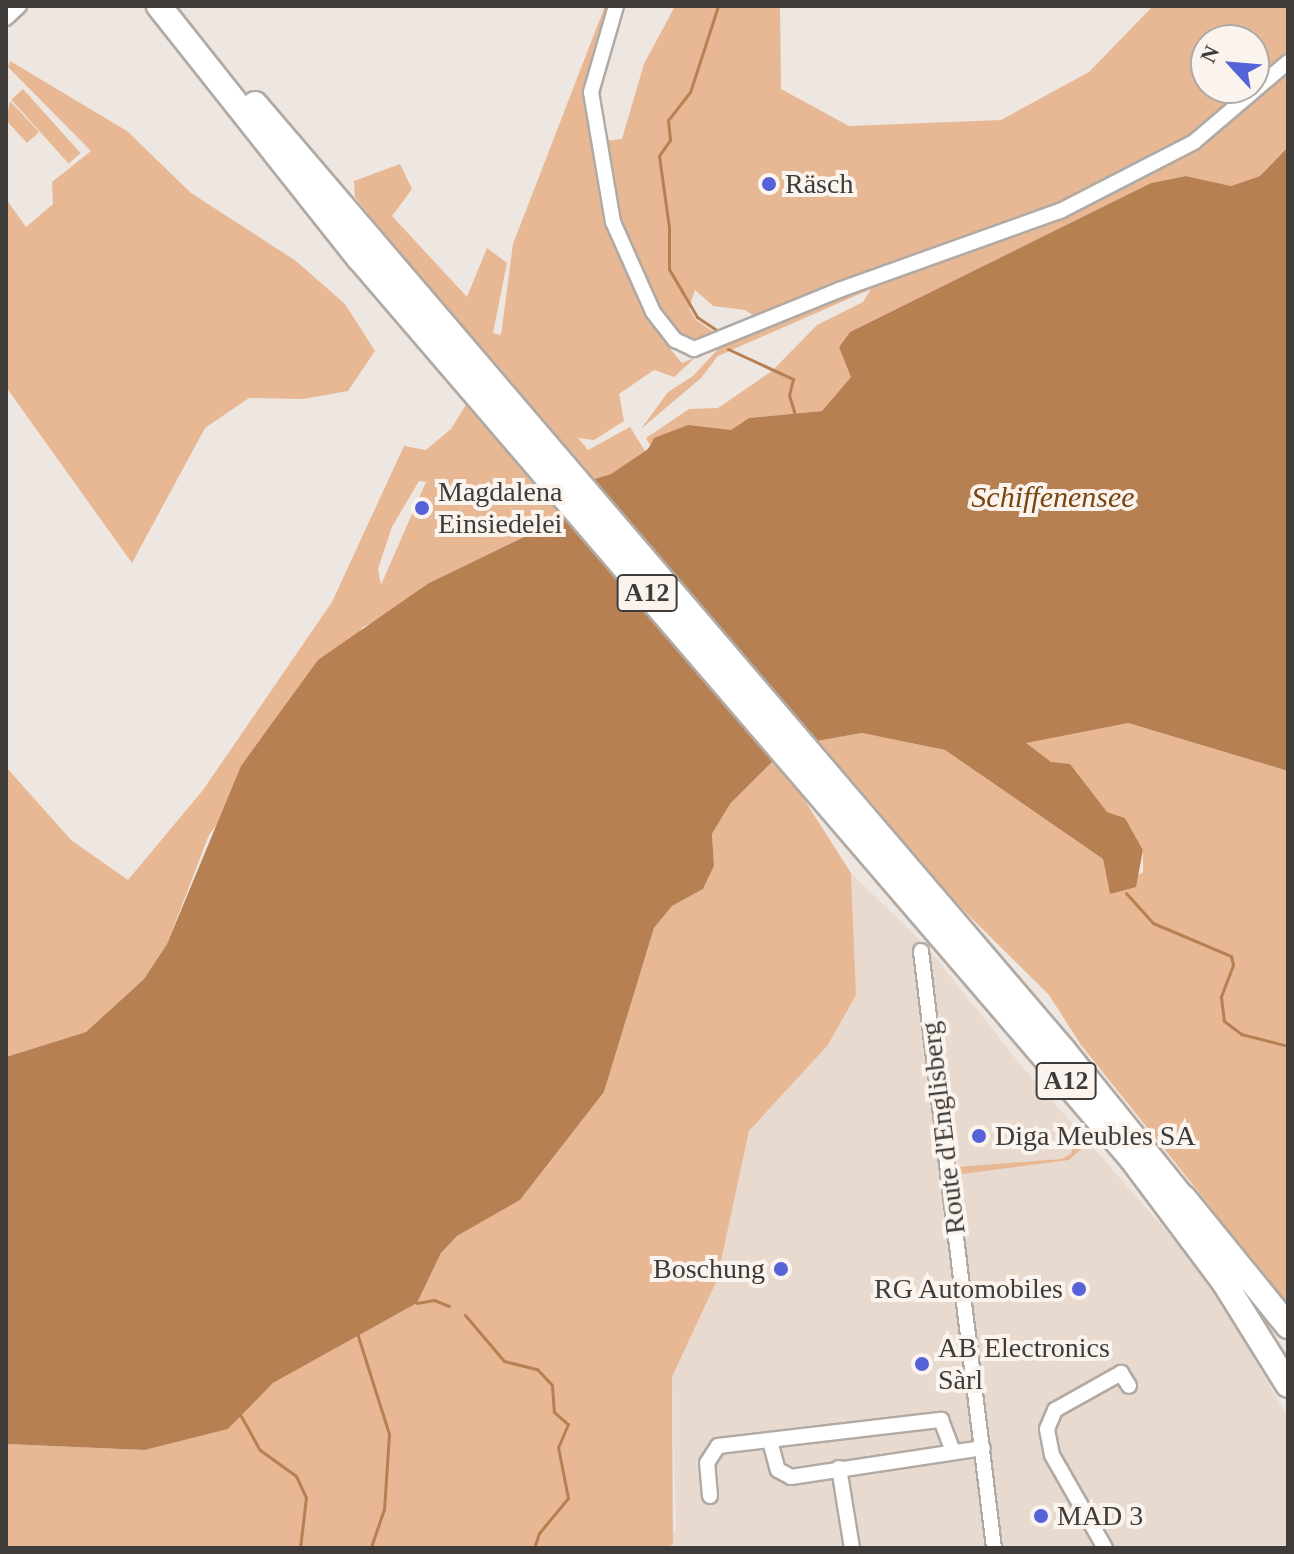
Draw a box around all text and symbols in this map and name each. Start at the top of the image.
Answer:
north arrow [1190,24,1270,104]
text: N [1195,42,1224,67]
place label: Räsch [785,167,853,201]
marker: Räsch [760,175,778,193]
place label: Magdalena Einsiedelei [438,475,562,541]
water label: Schiffenensee [971,479,1135,515]
marker: Magdalena Einsiedelei [413,499,431,517]
road number: A12 [615,571,679,615]
street label: Route d'Englisberg [913,1020,973,1236]
road number: A12 [1034,1059,1098,1103]
place label: Diga Meubles SA [995,1119,1196,1153]
marker: Diga Meubles SA [970,1127,988,1145]
place label: Boschung [653,1252,765,1286]
marker: Boschung [772,1260,790,1278]
place label: RG Automobiles [872,1272,1063,1306]
marker: RG Automobiles [1070,1280,1088,1298]
place label: AB Electronics Sàrl [938,1331,1110,1397]
marker: AB Electronics Sàrl [913,1355,931,1373]
place label: MAD 3 [1057,1499,1143,1533]
marker: MAD 3 [1032,1507,1050,1525]

